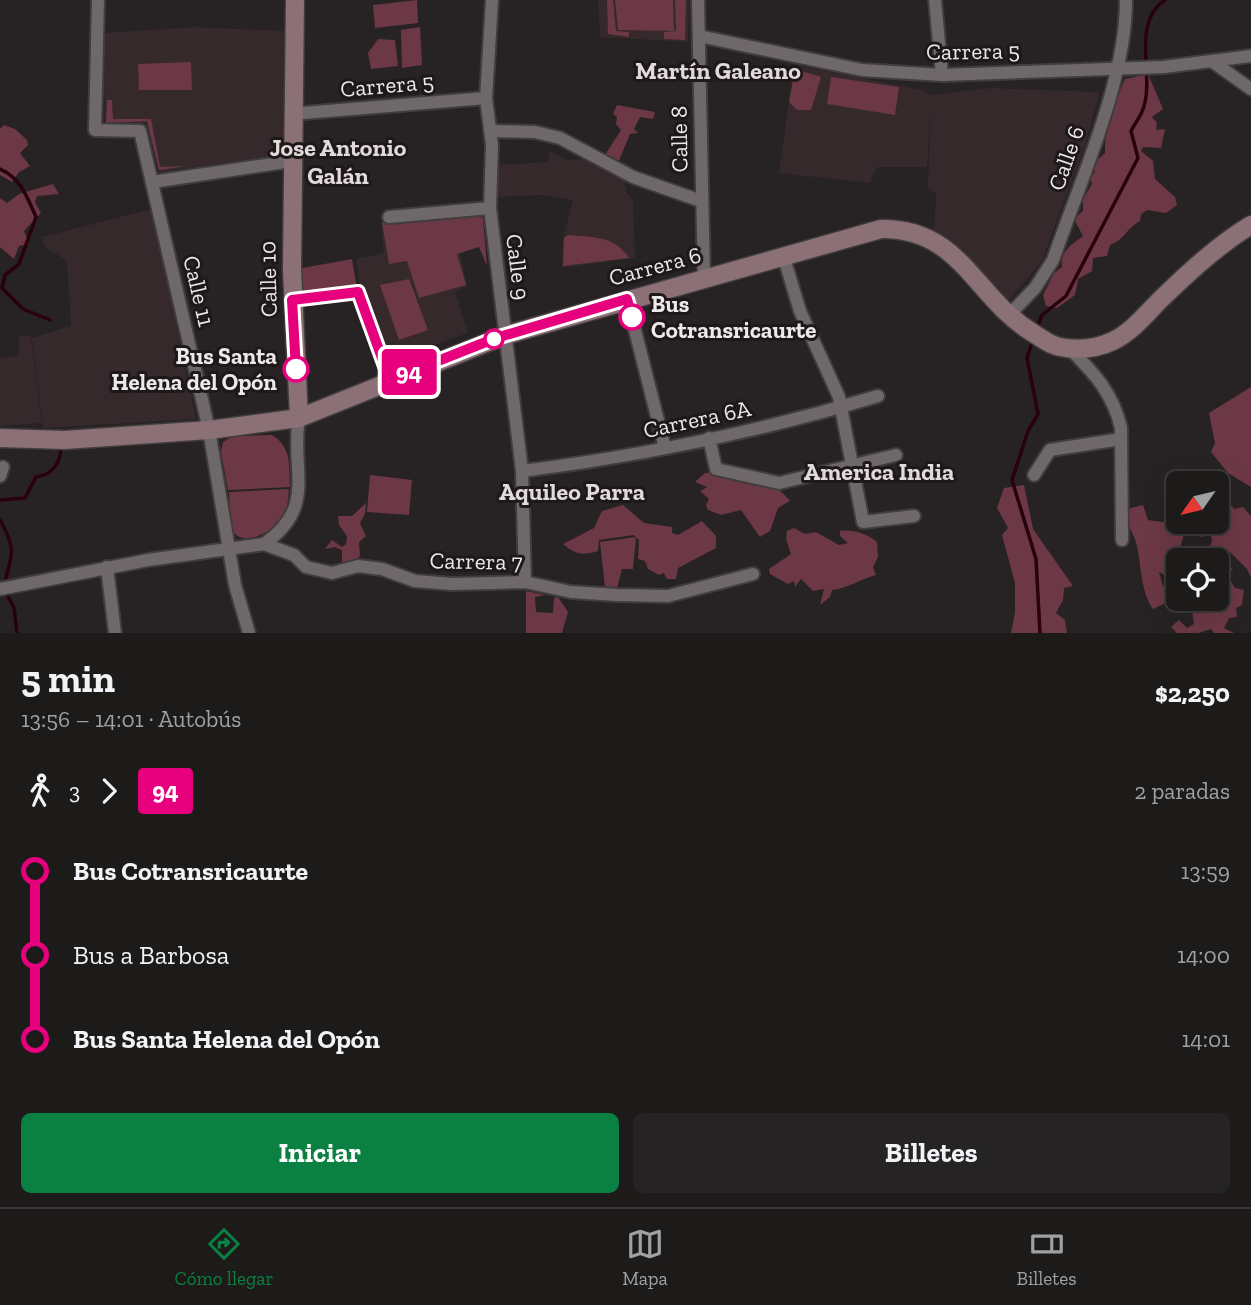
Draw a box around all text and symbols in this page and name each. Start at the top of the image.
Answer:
street label: Carrera 5 [926,36,1020,66]
district label: Martín Galeano [635,56,801,85]
street label: Carrera 5 [339,67,435,103]
street label: Calle 8 [664,105,694,173]
street label: Calle 6 [1042,122,1090,194]
district label: Jose Antonio Galán [270,133,407,190]
street label: Calle 9 [500,232,536,302]
street label: Carrera 6 [606,240,704,292]
street label: Calle 10 [253,241,283,317]
street label: Calle 11 [177,253,221,329]
place label: Bus Cotransricaurte [651,290,816,344]
marker: Bus Cotransricaurte [619,304,645,330]
unlabelled marker [484,329,504,349]
place label: Bus Santa Helena del Opón [111,342,277,396]
line badge: 94 [378,349,440,395]
marker: Bus Santa Helena del Opón [283,356,309,382]
text: 94 [396,357,422,386]
street label: Carrera 6A [641,394,754,444]
district label: America India [804,457,954,486]
north arrow [1166,471,1228,534]
map controls [1166,471,1229,611]
district label: Aquileo Parra [499,477,645,506]
street label: Carrera 7 [429,546,523,576]
button: locate [1166,548,1229,611]
text: 5 min [21,656,115,702]
text: $2,250 [1155,677,1230,709]
text: 13:56 – 14:01 · Autobús [21,705,241,733]
icon: walk [21,772,59,810]
icon: forward [90,772,128,810]
text: 94 [152,776,179,805]
text: 3 [69,777,80,805]
text: 2 paradas [1135,777,1230,805]
text: Bus Cotransricaurte [73,855,308,887]
text: 13:59 [1181,857,1230,885]
text: Bus a Barbosa [73,939,229,971]
text: 14:00 [1177,941,1230,969]
text: Bus Santa Helena del Opón [73,1023,380,1055]
text: 14:01 [1181,1025,1230,1053]
button: Iniciar [21,1113,619,1193]
button: Billetes [633,1113,1230,1193]
tab: Cómo llegar [174,1225,273,1290]
tab: Mapa [622,1225,668,1290]
tab: Billetes [1016,1225,1077,1290]

